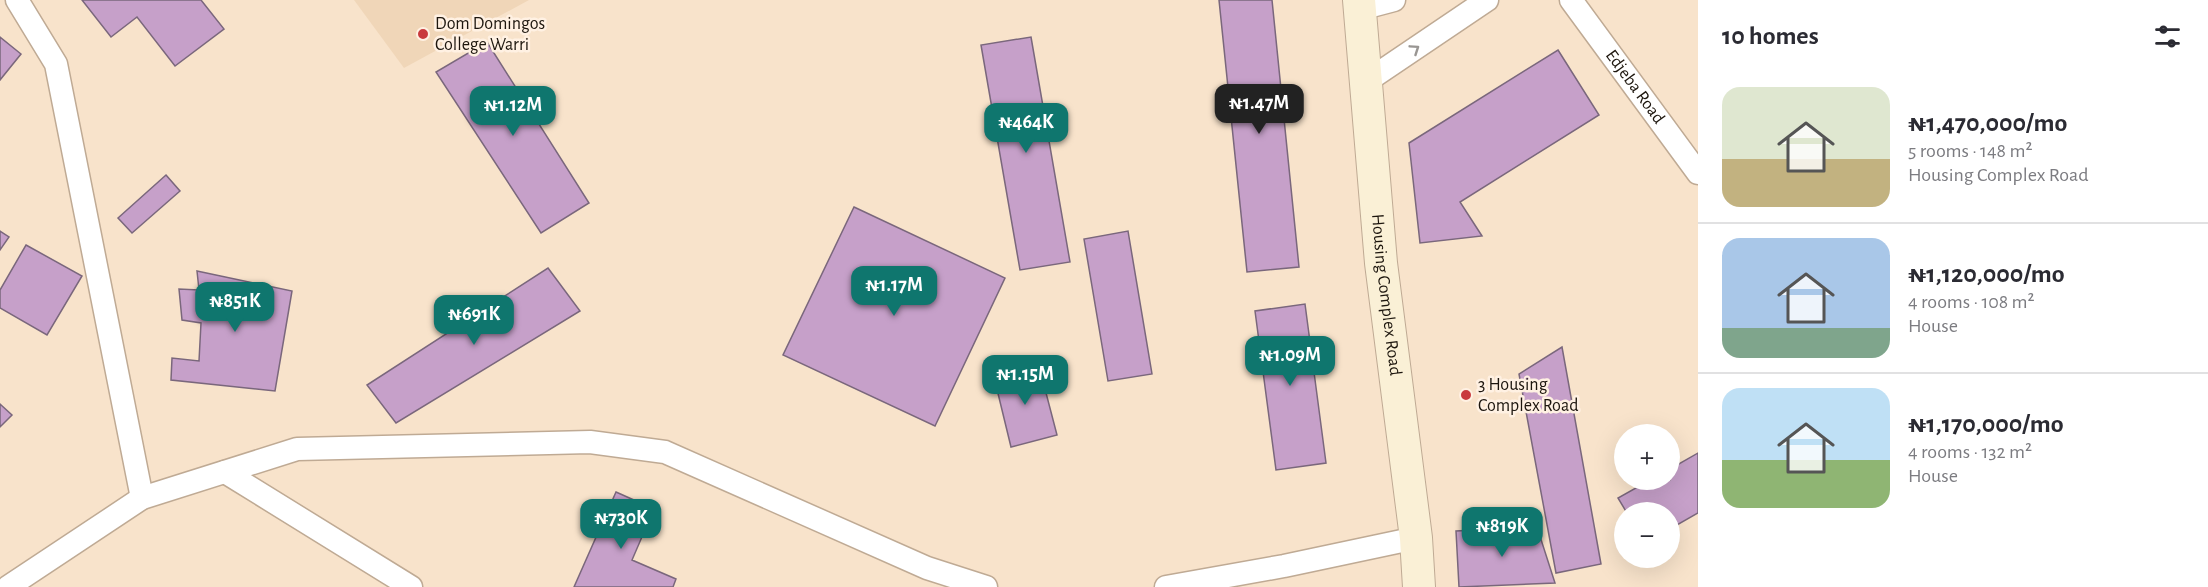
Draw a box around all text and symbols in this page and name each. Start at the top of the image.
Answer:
place label: Dom Domingos College Warri [435,15,545,54]
icon: filters [2151,20,2184,53]
text: 10 homes [1722,23,1819,49]
marker: Dom Domingos College Warri [416,27,430,41]
one-way arrow [1409,45,1420,56]
street label: Edjeba Road [1602,47,1668,127]
pin: ₦1.47M [1210,84,1308,135]
pin: ₦1.12M [464,86,562,137]
text: ₦1.47M [1229,93,1289,113]
text: ₦1.12M [484,95,542,115]
pin: ₦464K [984,103,1068,154]
text: ₦1,470,000/mo [1908,110,2067,136]
icon: home [1770,111,1842,183]
text: ₦464K [998,112,1054,132]
text: 5 rooms · 148 m² [1908,141,2032,161]
text: Housing Complex Road [1908,165,2089,185]
street label: Housing Complex Road [1368,213,1404,377]
text: ₦1,120,000/mo [1908,261,2065,287]
icon: home [1770,262,1842,334]
pin: ₦1.17M [845,266,943,317]
text: ₦1.17M [865,275,923,295]
pin: ₦851K [193,282,277,333]
text: ₦851K [209,291,261,311]
text: 4 rooms · 108 m² [1908,292,2035,312]
pin: ₦691K [432,295,516,346]
text: ₦691K [448,304,500,324]
text: House [1908,316,1958,336]
pin: ₦1.09M [1241,336,1339,387]
text: ₦1.09M [1259,345,1321,365]
pin: ₦1.15M [976,355,1074,406]
text: ₦1.15M [996,364,1054,384]
place label: 3 Housing Complex Road [1478,376,1579,415]
marker: 3 Housing Complex Road [1459,388,1473,402]
text: ₦1,170,000/mo [1908,411,2064,437]
icon: home [1770,412,1842,484]
map controls [1614,424,1680,568]
button: + [1614,424,1680,490]
text: 4 rooms · 132 m² [1908,442,2032,462]
text: House [1908,466,1958,486]
pin: ₦730K [579,499,663,550]
button: − [1614,502,1680,568]
pin: ₦819K [1460,507,1544,558]
text: ₦730K [594,508,648,528]
text: ₦819K [1476,516,1528,536]

